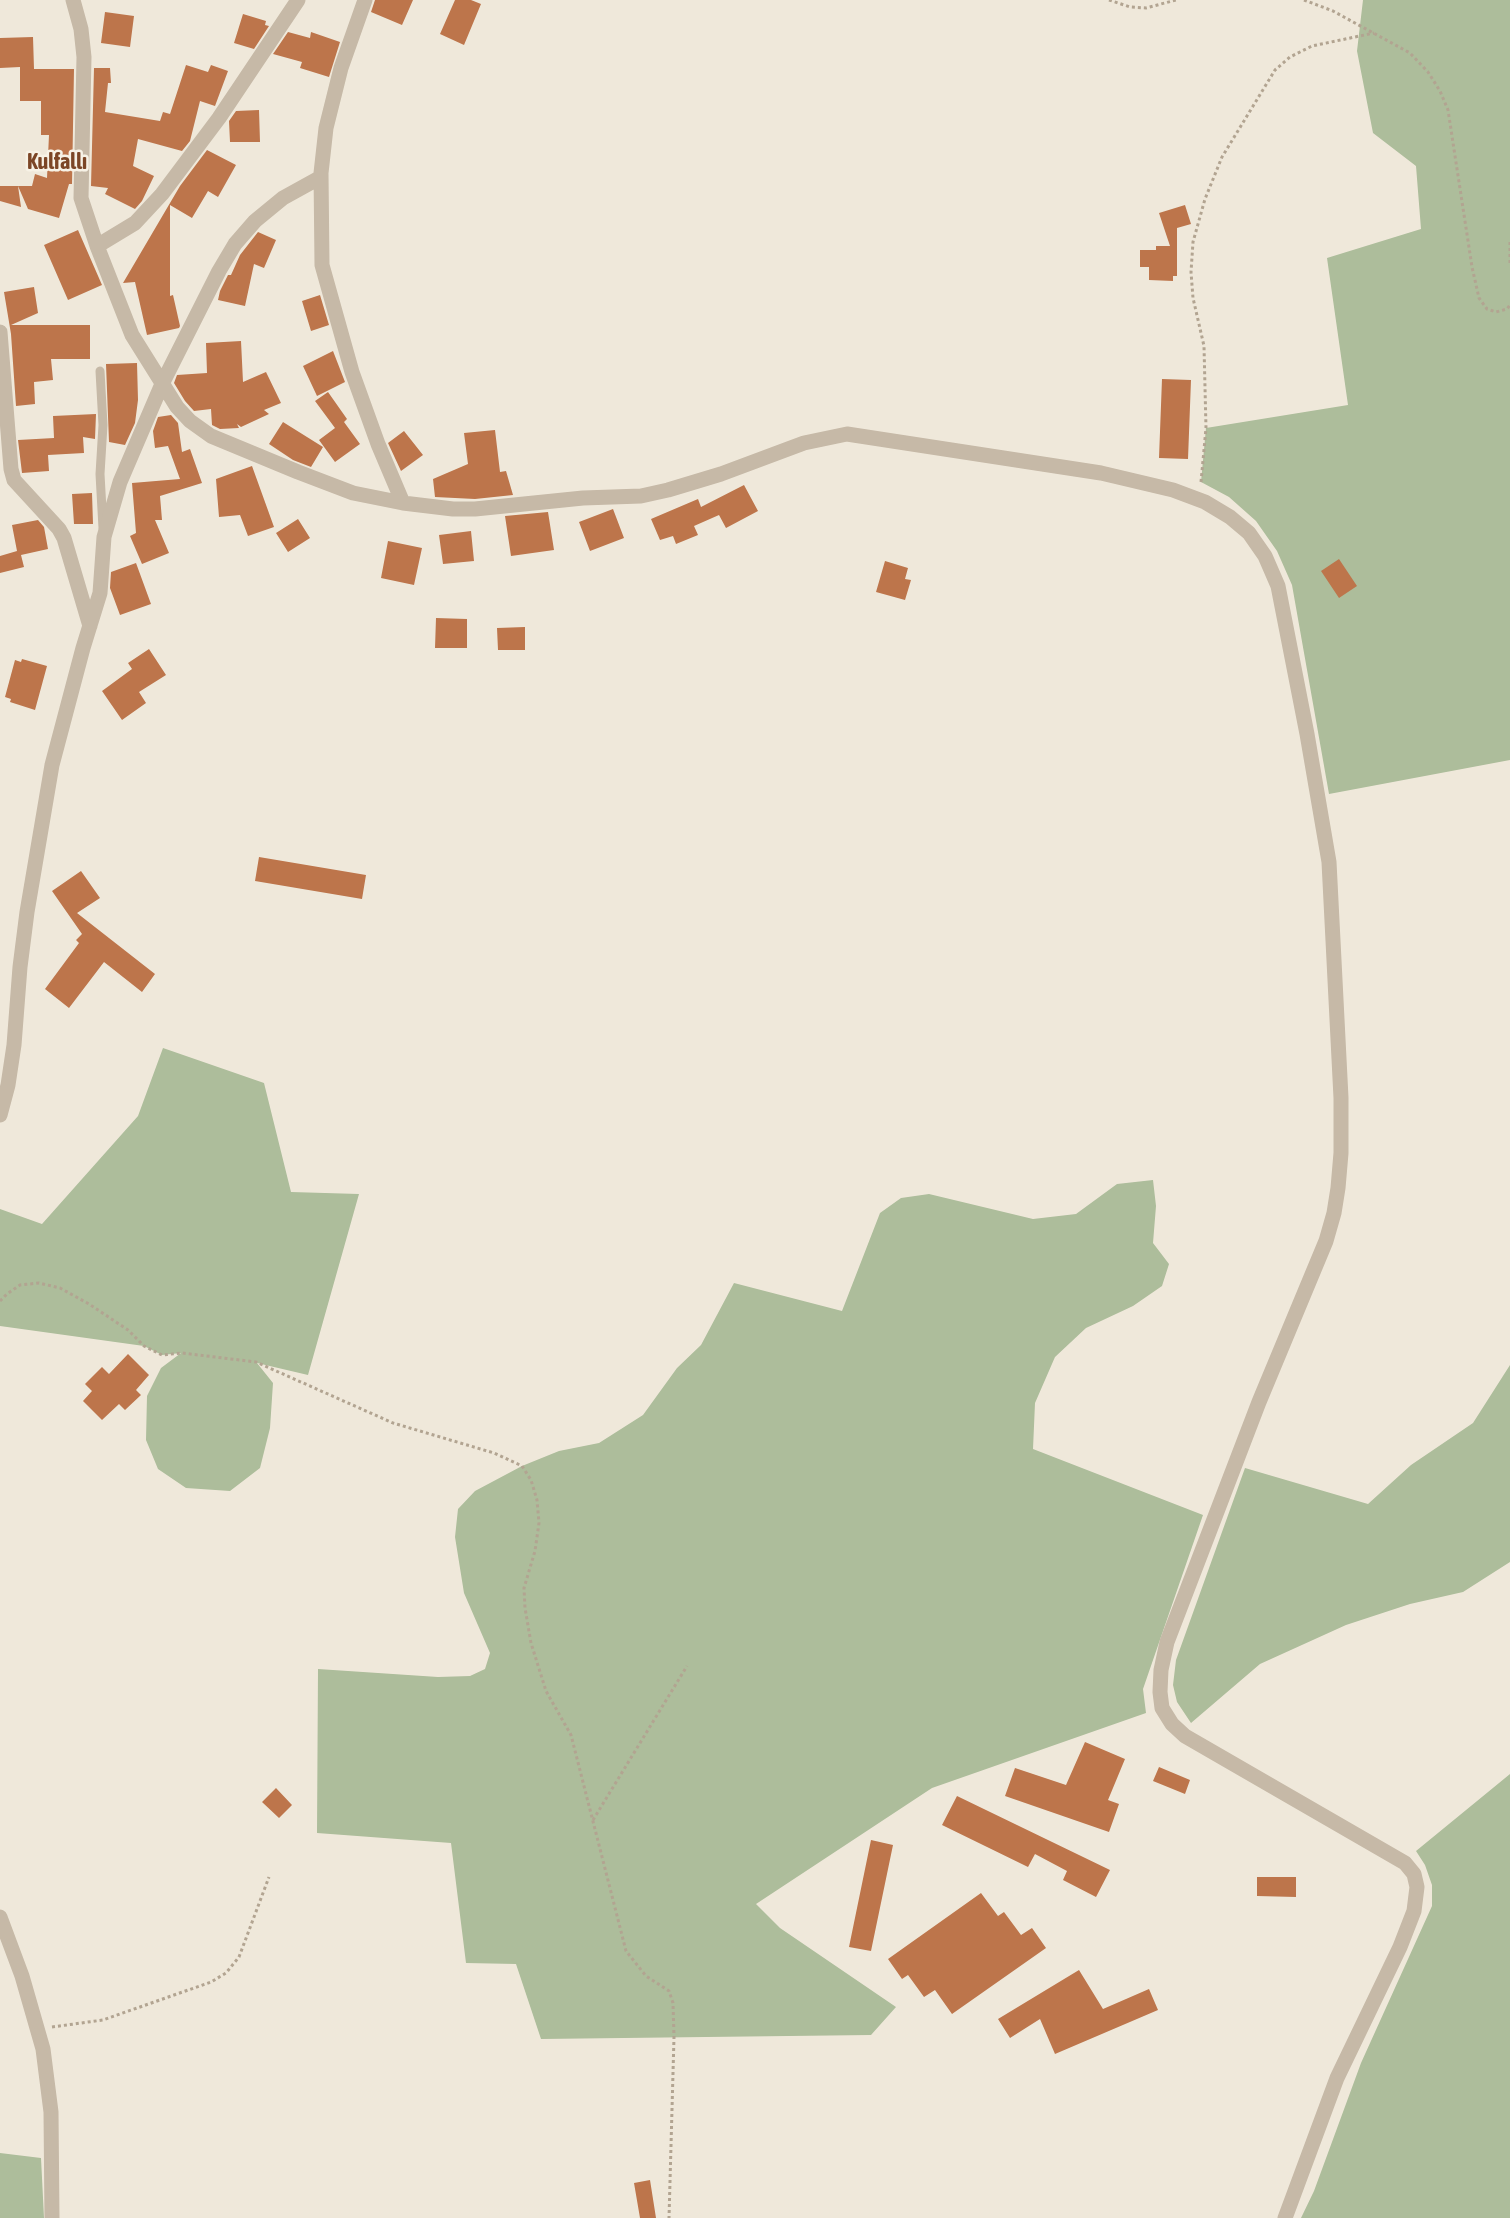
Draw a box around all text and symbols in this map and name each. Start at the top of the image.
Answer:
district label: Kulfallı [27,149,87,175]

